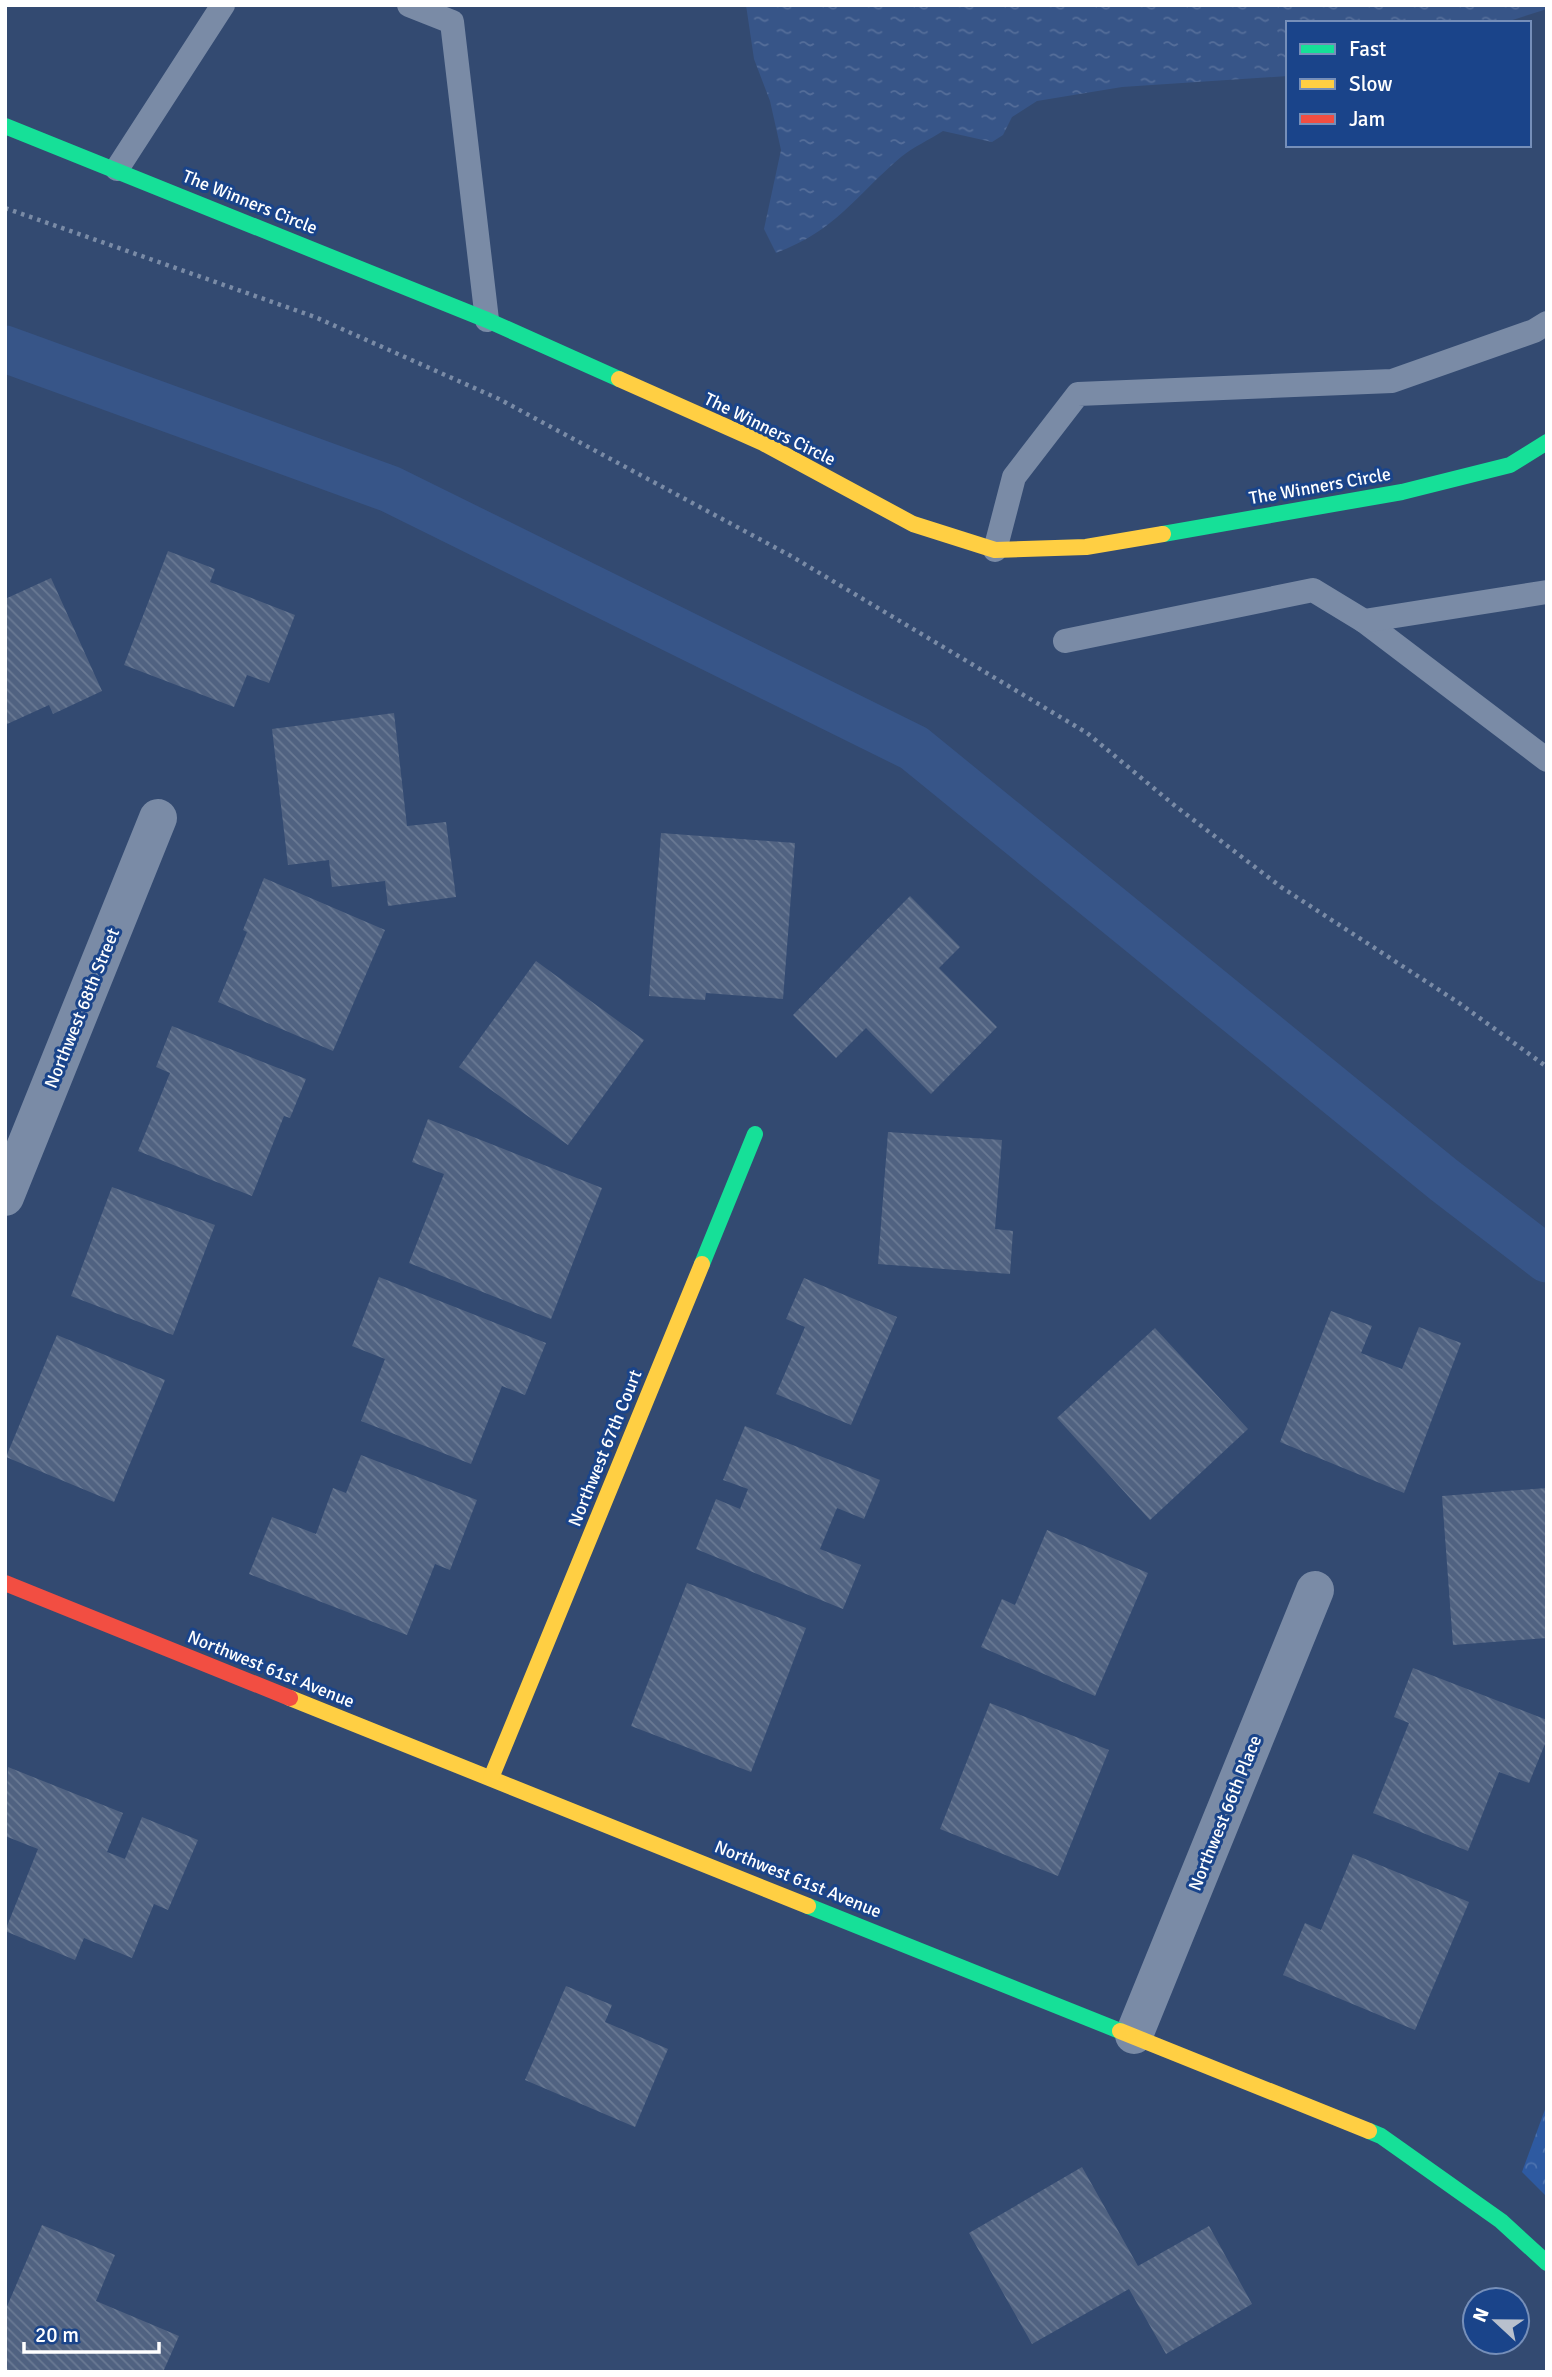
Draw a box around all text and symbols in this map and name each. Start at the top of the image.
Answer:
legend [1286,21,1531,147]
text: Fast [1349,36,1386,62]
text: Slow [1349,71,1393,97]
text: Jam [1349,106,1385,132]
street label: The Winners Circle [179,165,321,239]
street label: The Winners Circle [701,388,839,470]
street label: The Winners Circle [1247,463,1393,509]
street label: Northwest 68th Street [40,925,124,1091]
street label: Northwest 67th Court [564,1366,646,1530]
street label: Northwest 61st Avenue [184,1625,358,1713]
street label: Northwest 66th Place [1184,1732,1266,1894]
street label: Northwest 61st Avenue [711,1835,885,1923]
north arrow [1461,2286,1531,2356]
text: N [1468,2304,1495,2326]
scale bar [24,2310,159,2354]
text: 20 m [35,2322,79,2348]

